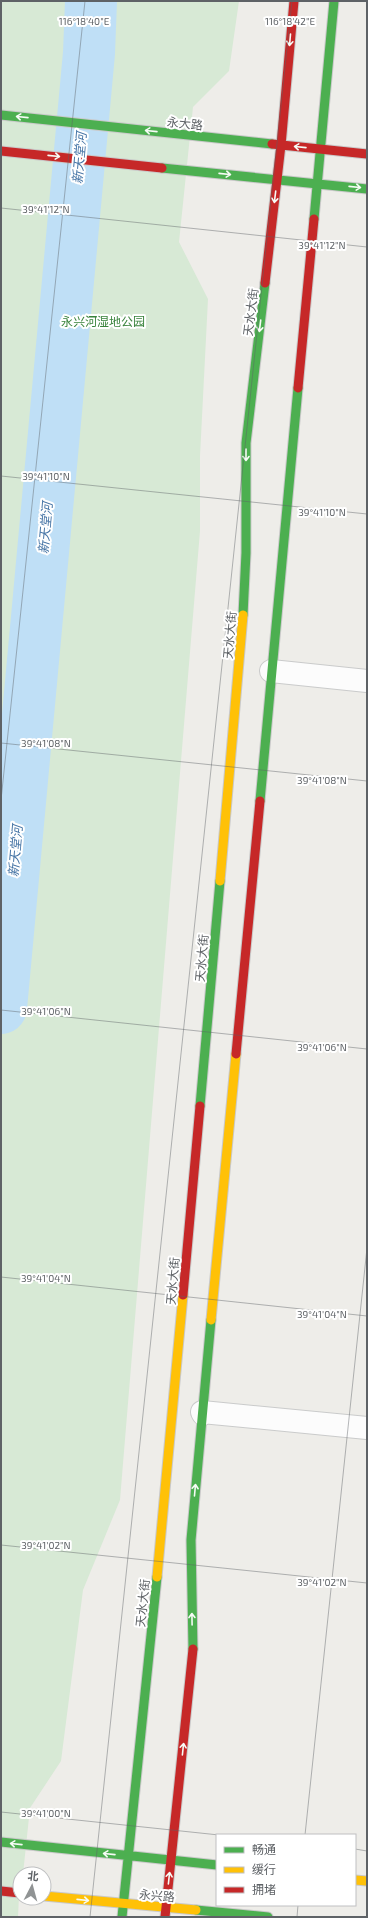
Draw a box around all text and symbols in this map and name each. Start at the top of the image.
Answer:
text: 116°18'40"E [59,15,110,27]
text: 116°18'42"E [265,15,315,27]
one-way arrow [287,33,294,46]
one-way arrow [16,114,29,121]
street label: 永大路 [166,114,204,132]
one-way arrow [145,127,158,135]
water label: 新天堂河 [69,128,89,185]
one-way arrow [294,143,307,151]
one-way arrow [47,152,60,160]
one-way arrow [218,170,231,178]
one-way arrow [348,184,361,191]
one-way arrow [271,190,279,203]
text: 39°41'12"N [22,203,70,215]
text: 39°41'12"N [298,239,346,251]
street label: 天水大街 [240,287,260,337]
park label: 永兴河湿地公园 [61,314,145,328]
one-way arrow [256,319,264,332]
one-way arrow [242,448,250,461]
text: 39°41'10"N [22,470,70,482]
water label: 新天堂河 [35,498,55,555]
text: 39°41'10"N [298,506,346,518]
street label: 天水大街 [220,610,238,660]
text: 39°41'08"N [21,737,71,749]
text: 39°41'08"N [297,774,347,786]
water label: 新天堂河 [5,821,25,878]
street label: 天水大街 [192,933,210,983]
text: 39°41'06"N [21,1005,71,1017]
text: 39°41'06"N [297,1041,347,1053]
street label: 天水大街 [163,1256,181,1306]
text: 39°41'04"N [21,1272,71,1284]
text: 39°41'04"N [297,1308,347,1320]
one-way arrow [192,1484,199,1497]
text: 39°41'02"N [21,1539,71,1551]
text: 39°41'02"N [297,1576,347,1588]
street label: 天水大街 [133,1578,151,1628]
one-way arrow [188,1613,196,1626]
one-way arrow [179,1743,186,1756]
text: 39°41'00"N [21,1807,71,1819]
legend [216,1834,356,1906]
one-way arrow [10,1840,23,1848]
text: 畅通 [252,1842,276,1856]
one-way arrow [103,1850,116,1858]
text: 缓行 [252,1862,276,1876]
north arrow [12,1866,52,1906]
text: 北 [27,1869,39,1883]
one-way arrow [165,1872,173,1885]
text: 拥堵 [252,1882,276,1896]
street label: 永兴路 [138,1886,176,1904]
one-way arrow [76,1896,89,1903]

